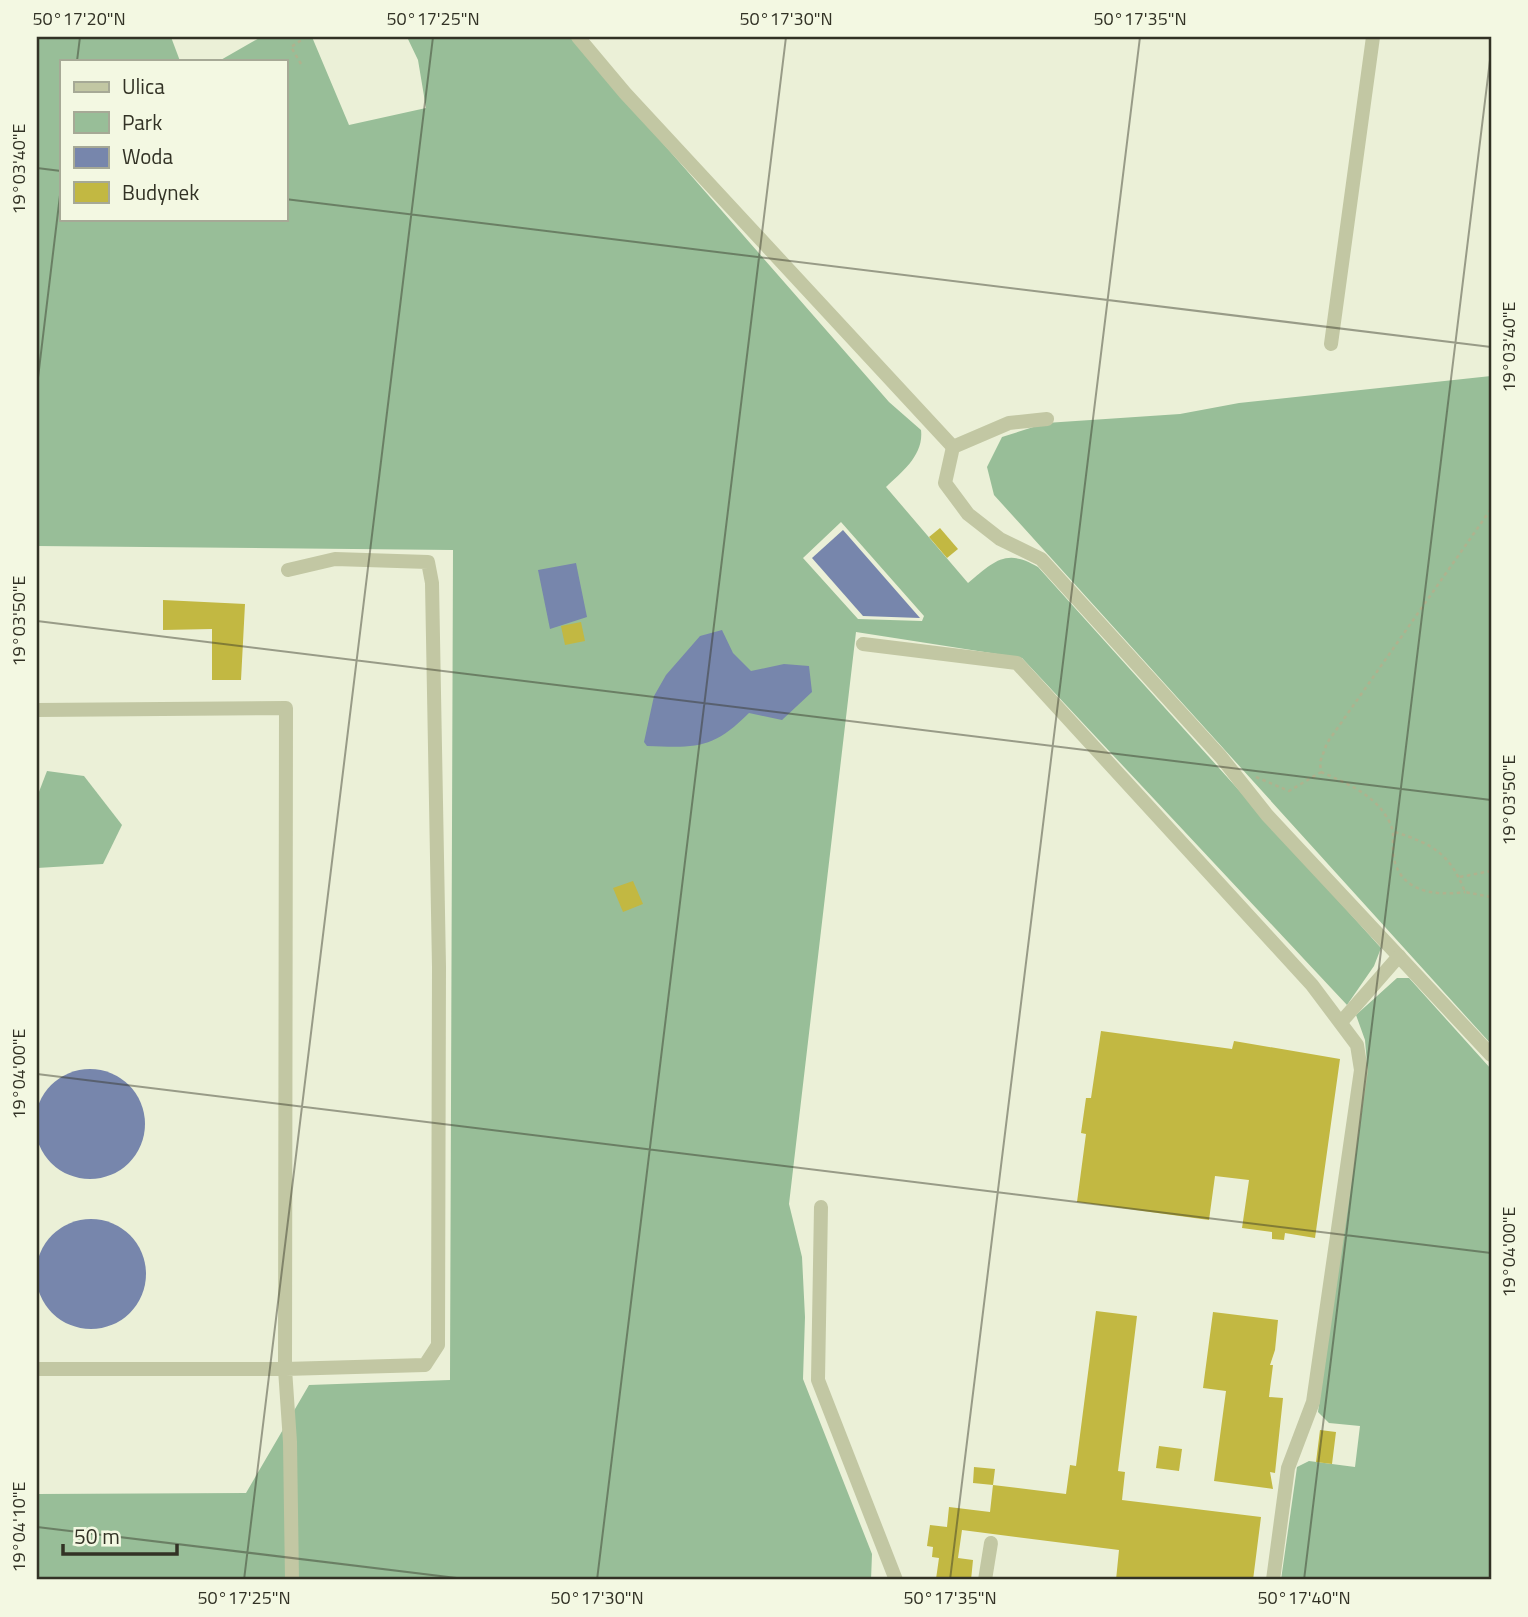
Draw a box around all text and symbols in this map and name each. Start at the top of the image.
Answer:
text: 50°17'20"N [32,5,126,32]
text: 50°17'25"N [386,5,480,32]
text: 50°17'30"N [739,5,833,32]
text: 50°17'35"N [1093,5,1187,32]
legend [60,60,287,220]
text: Ulica [122,70,165,102]
text: Park [122,106,162,138]
text: 19°03'40"E [5,123,32,214]
text: Woda [122,140,173,172]
text: Budynek [122,176,199,208]
text: 19°03'40"E [1495,301,1522,392]
text: 19°03'50"E [5,575,32,666]
text: 19°03'50"E [1495,754,1522,845]
text: 19°04'00"E [5,1028,32,1119]
text: 19°04'00"E [1495,1206,1522,1297]
text: 19°04'10"E [5,1481,32,1572]
scale bar [63,1512,177,1556]
text: 50 m [74,1520,120,1552]
text: 50°17'25"N [197,1584,291,1611]
text: 50°17'30"N [550,1584,644,1611]
text: 50°17'35"N [903,1584,997,1611]
text: 50°17'40"N [1257,1584,1351,1611]

